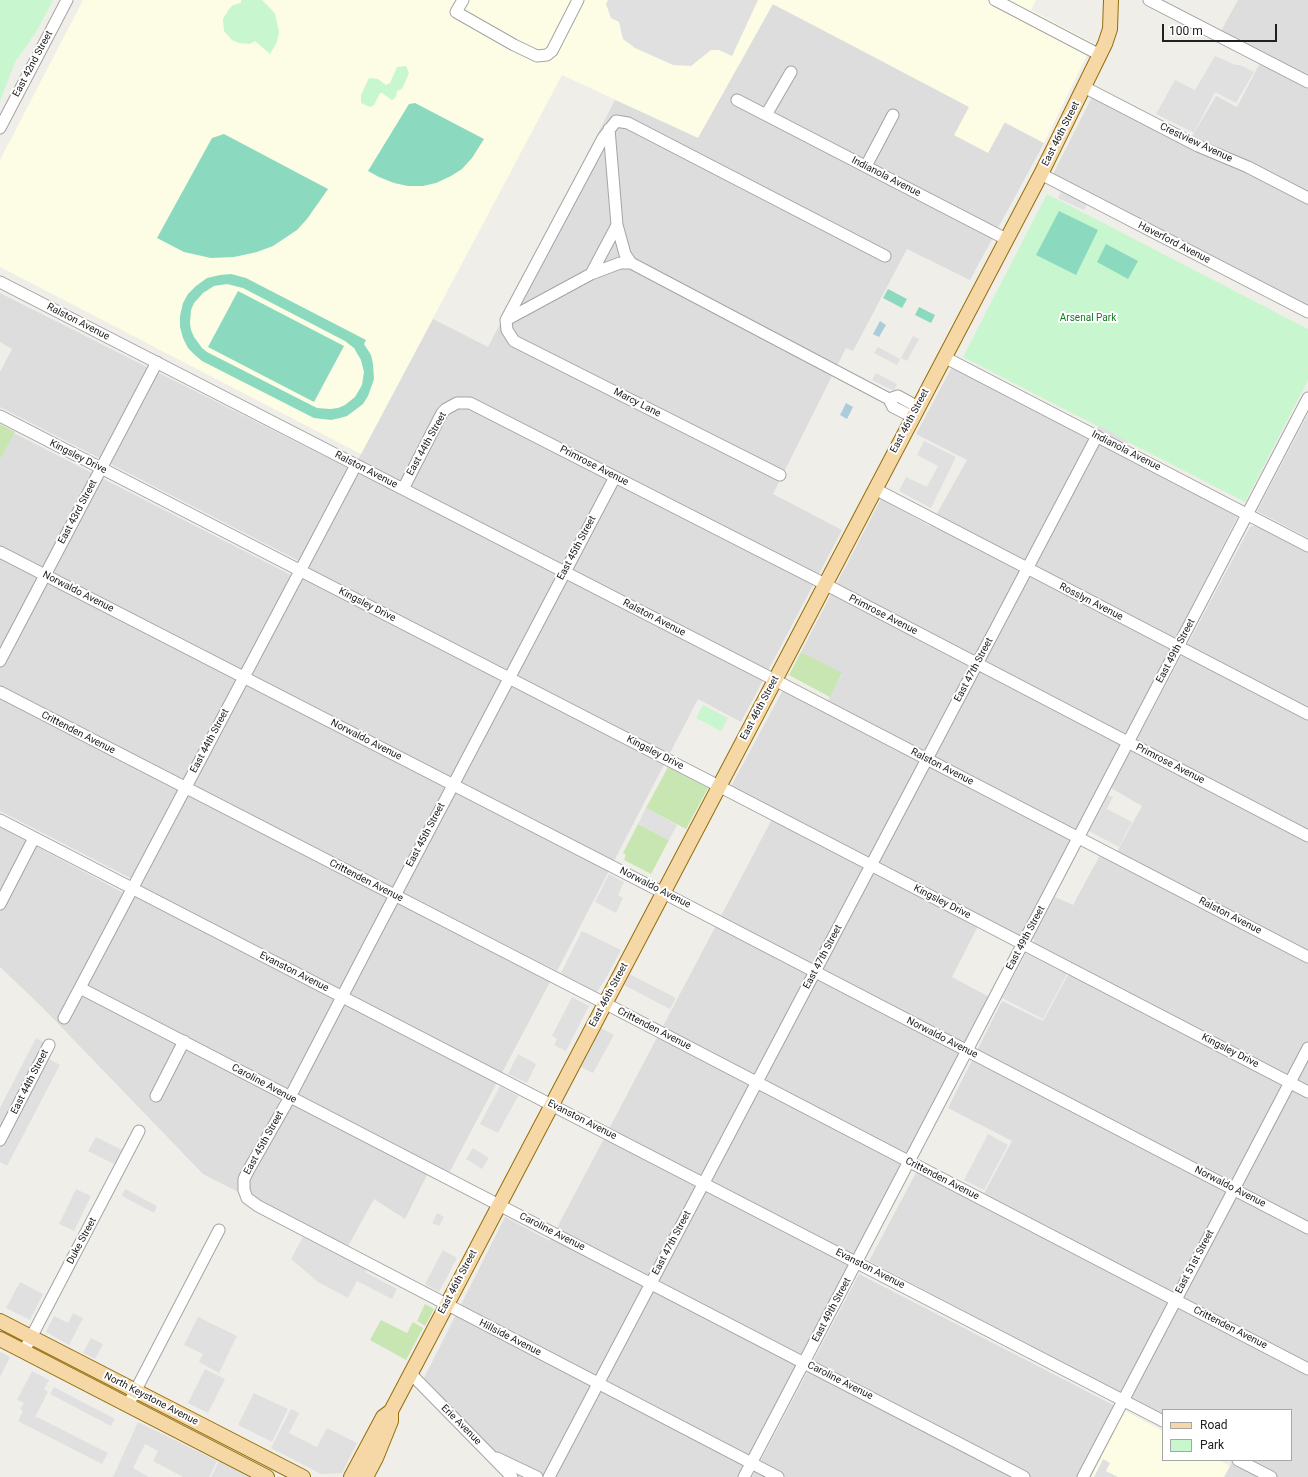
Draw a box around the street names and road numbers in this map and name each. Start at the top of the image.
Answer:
street label: East 42nd Street [10,29,56,99]
street label: East 46th Street [1040,100,1082,168]
street label: Crestview Avenue [1158,121,1234,165]
street label: Indianola Avenue [849,154,923,200]
street label: Haverford Avenue [1136,220,1212,266]
street label: Ralston Avenue [45,301,111,343]
street label: Marcy Lane [611,386,663,420]
street label: East 46th Street [888,387,932,455]
street label: East 44th Street [405,410,449,478]
street label: Indianola Avenue [1089,428,1163,474]
street label: Kingsley Drive [47,438,109,476]
street label: Primrose Avenue [558,444,630,488]
street label: Ralston Avenue [333,449,399,491]
street label: East 43rd Street [56,478,100,546]
street label: East 45th Street [555,514,599,582]
street label: Norwaldo Avenue [40,569,116,615]
street label: Rosslyn Avenue [1057,581,1125,623]
street label: Kingsley Drive [336,586,398,624]
street label: Primrose Avenue [847,593,919,637]
street label: Ralston Avenue [621,597,687,639]
street label: East 49th Street [1154,617,1198,685]
street label: East 47th Street [952,636,996,704]
street label: East 46th Street [738,674,782,742]
street label: East 44th Street [188,707,232,775]
street label: Crittenden Avenue [39,709,117,757]
street label: Norwaldo Avenue [328,717,404,763]
street label: Kingsley Drive [624,734,686,772]
street label: Primrose Avenue [1134,742,1206,786]
street label: Ralston Avenue [909,746,975,788]
street label: East 45th Street [404,801,448,869]
street label: Crittenden Avenue [327,857,405,905]
street label: Norwaldo Avenue [617,865,693,911]
street label: Kingsley Drive [911,883,973,921]
street label: Ralston Avenue [1197,895,1263,937]
street label: East 49th Street [1004,904,1048,972]
street label: East 47th Street [801,923,845,991]
street label: Evanston Avenue [257,949,331,995]
street label: East 46th Street [587,961,631,1029]
street label: Crittenden Avenue [615,1005,693,1053]
street label: Norwaldo Avenue [904,1015,980,1061]
street label: Kingsley Drive [1199,1032,1261,1070]
street label: East 44th Street [9,1048,51,1116]
street label: Caroline Avenue [229,1062,299,1106]
street label: Evanston Avenue [545,1097,619,1143]
street label: East 45th Street [242,1109,286,1177]
street label: Crittenden Avenue [903,1155,981,1203]
street label: Norwaldo Avenue [1192,1164,1268,1210]
street label: East 47th Street [650,1209,694,1277]
street label: Caroline Avenue [517,1210,587,1254]
street label: Duke Street [65,1216,99,1266]
street label: East 51st Street [1173,1228,1217,1296]
street label: Evanston Avenue [833,1246,907,1292]
street label: East 46th Street [436,1248,480,1316]
street label: East 49th Street [810,1276,854,1344]
street label: Crittenden Avenue [1191,1304,1269,1352]
street label: Hillside Avenue [477,1317,543,1359]
street label: Caroline Avenue [805,1359,875,1403]
street label: North Keystone Avenue [102,1370,200,1428]
street label: Erie Avenue [438,1402,484,1448]

